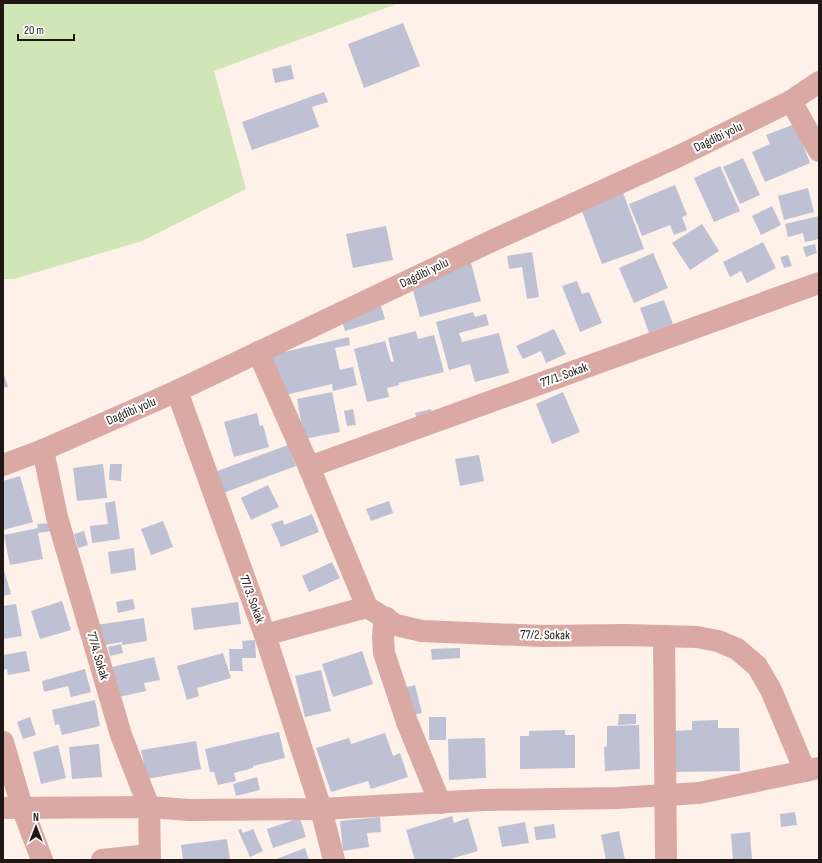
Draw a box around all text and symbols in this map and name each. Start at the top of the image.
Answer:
scale bar [18,16,74,42]
text: 20 m [24,23,44,38]
street label: Dagdibi yolu [691,118,745,156]
street label: Dagdibi yolu [397,254,451,292]
street label: 77/1. Sokak [538,359,590,391]
street label: Dagdibi yolu [104,393,158,429]
street label: 77/3. Sokak [236,573,268,625]
street label: 77/2. Sokak [520,627,570,643]
street label: 77/4. Sokak [83,630,113,682]
north arrow [16,807,56,847]
text: N [33,811,39,824]

